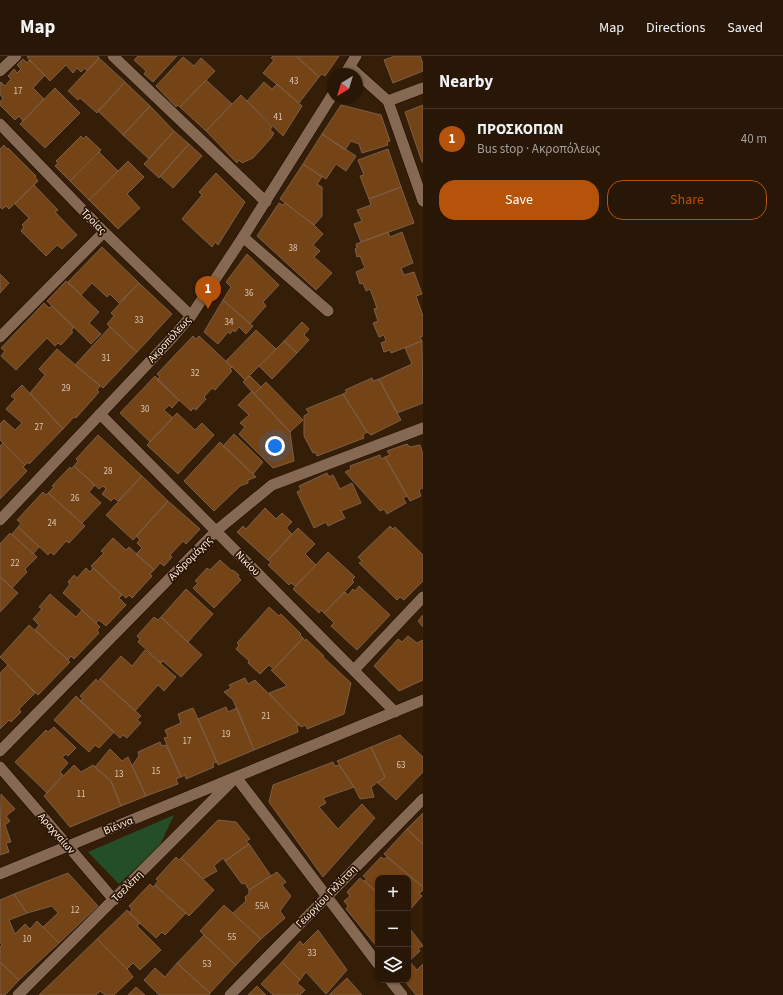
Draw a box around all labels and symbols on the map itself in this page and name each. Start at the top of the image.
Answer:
north arrow [327,68,363,104]
house number: 43 [290,75,299,88]
house number: 17 [14,85,23,98]
house number: 41 [274,111,282,124]
street label: Τροίας [78,205,110,238]
house number: 38 [289,242,298,255]
pin: 1 [195,276,221,309]
house number: 36 [245,287,254,300]
street label: Ακροπόλεως [144,313,195,366]
house number: 33 [135,314,144,327]
house number: 34 [225,316,234,329]
house number: 31 [102,352,110,365]
house number: 32 [191,367,200,380]
house number: 29 [62,382,71,395]
house number: 30 [141,403,150,416]
house number: 27 [35,421,44,434]
your location [265,436,285,456]
house number: 28 [104,465,113,478]
house number: 26 [71,492,80,505]
house number: 24 [48,517,57,530]
street label: Ανδρομάχης [165,533,216,584]
street label: Νικίου [232,548,263,579]
house number: 22 [11,557,20,570]
house number: 21 [262,710,270,723]
house number: 19 [222,728,231,741]
house number: 17 [183,735,192,748]
house number: 63 [397,759,406,772]
house number: 15 [152,765,161,778]
house number: 13 [115,768,124,781]
house number: 11 [77,788,85,801]
street label: Αραχναίων [35,809,79,857]
street label: Βιέννα [101,813,135,838]
street label: Γεωργίου Γκλύτση [292,862,360,931]
street label: Τσελέπη [108,867,146,905]
house number: 55Α [255,900,269,913]
house number: 12 [71,904,80,917]
house number: 55 [228,931,237,944]
house number: 10 [23,933,32,946]
house number: 33 [308,947,317,960]
house number: 53 [203,958,212,971]

